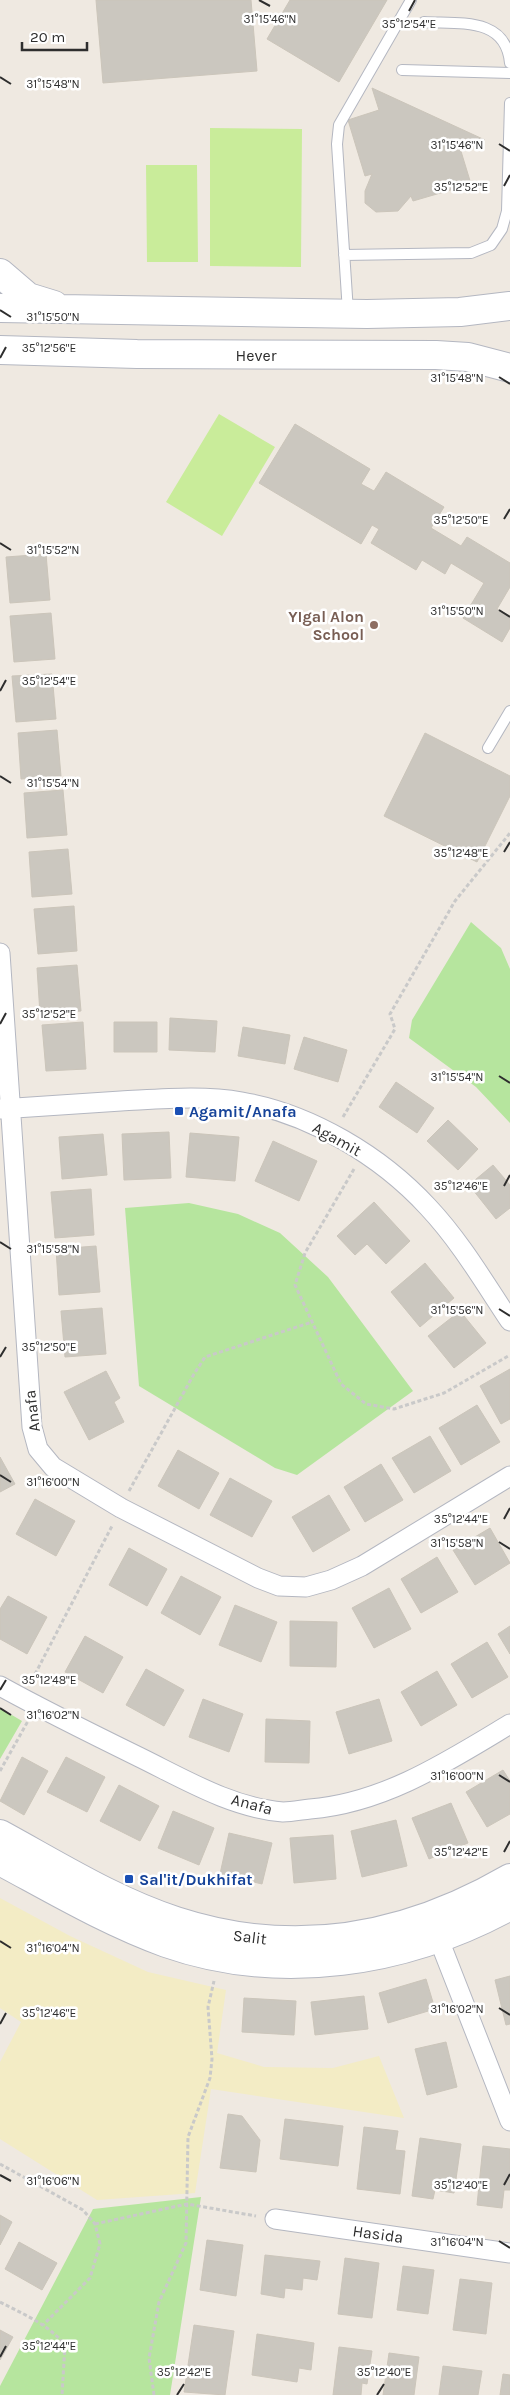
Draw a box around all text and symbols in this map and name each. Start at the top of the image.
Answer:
text: 31°15'46"N [244,12,296,26]
text: 35°12'54"E [382,17,436,31]
scale bar [22,20,88,52]
text: 20 m [30,28,65,46]
text: 31°15'48"N [26,77,80,91]
text: 31°15'46"N [431,138,483,152]
text: 35°12'52"E [434,180,488,194]
text: 31°15'50"N [26,310,80,324]
text: 35°12'56"E [22,341,76,355]
street label: Hever [236,346,277,365]
text: 31°15'48"N [430,371,484,385]
text: 35°12'50"E [434,513,488,527]
text: 31°15'52"N [26,543,80,557]
text: 31°15'50"N [430,604,484,618]
place label: YIgal Alon School [288,607,364,644]
marker: YIgal Alon School [368,619,380,631]
text: 35°12'54"E [22,674,76,688]
text: 31°15'54"N [27,776,79,790]
text: 35°12'48"E [434,846,488,860]
text: 35°12'52"E [22,1007,76,1021]
text: 31°15'54"N [431,1070,483,1084]
place label: Agamit/Anafa [189,1102,297,1121]
marker: Agamit/Anafa [173,1105,185,1117]
street label: Agamit [309,1118,365,1160]
text: 35°12'46"E [434,1179,488,1193]
text: 31°15'58"N [26,1242,80,1256]
text: 31°15'56"N [430,1303,484,1317]
text: 35°12'50"E [22,1340,76,1354]
street label: Anafa [20,1389,44,1433]
text: 31°16'00"N [26,1475,80,1489]
text: 35°12'44"E [434,1512,488,1526]
text: 31°15'58"N [430,1536,484,1550]
text: 35°12'48"E [22,1673,76,1687]
text: 31°16'02"N [26,1708,80,1722]
text: 31°16'00"N [430,1769,484,1783]
street label: Anafa [229,1789,275,1819]
text: 35°12'42"E [434,1845,488,1859]
place label: Sal'it/Dukhifat [139,1870,253,1889]
marker: Sal'it/Dukhifat [123,1873,135,1885]
street label: Salit [232,1926,268,1948]
text: 31°16'04"N [26,1941,80,1955]
text: 31°16'02"N [430,2002,484,2016]
text: 35°12'46"E [22,2006,76,2020]
text: 31°16'06"N [26,2174,80,2188]
text: 35°12'40"E [434,2178,488,2192]
street label: Hasida [351,2221,405,2247]
text: 31°16'04"N [430,2235,484,2249]
text: 35°12'44"E [22,2339,76,2353]
text: 35°12'42"E [157,2365,211,2379]
text: 35°12'40"E [357,2365,411,2379]

